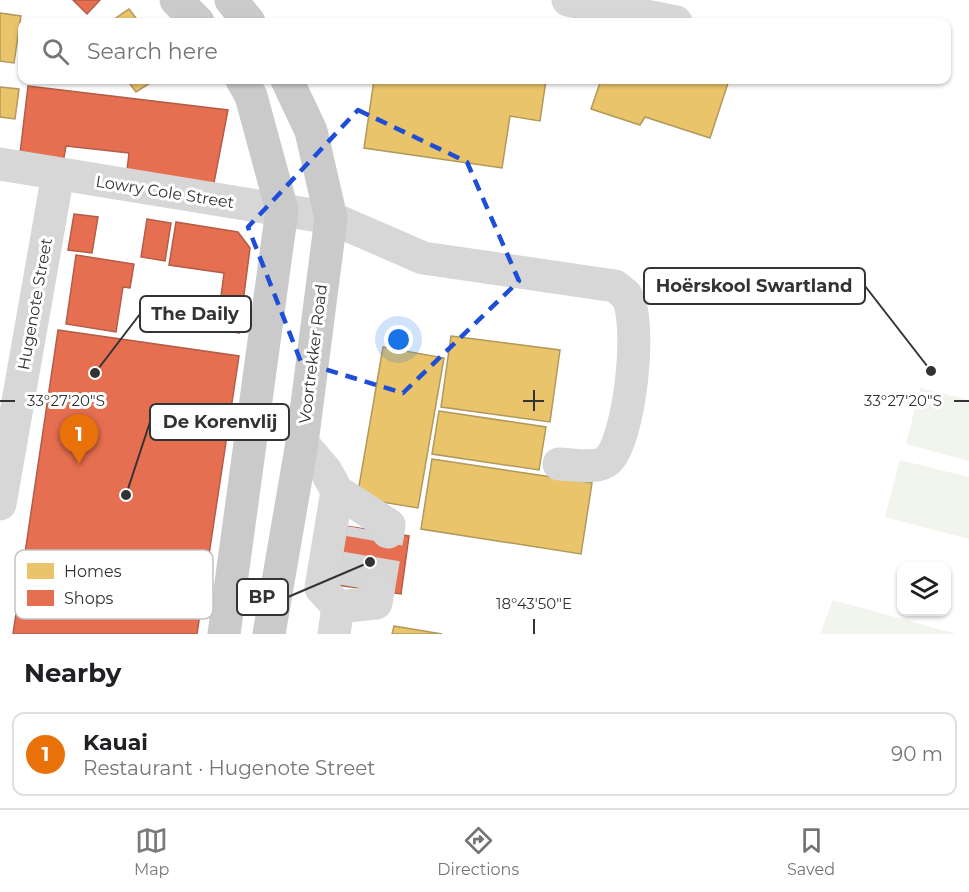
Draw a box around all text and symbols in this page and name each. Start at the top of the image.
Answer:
search box [18,18,951,84]
icon: search [39,35,72,68]
text: Search here [87,38,218,65]
street label: Lowry Cole Street [94,172,236,212]
street label: Hugenote Street [14,236,56,371]
callout: Hoërskool Swartland [644,268,865,304]
text: Hoërskool Swartland [656,275,852,297]
street label: Voortrekker Road [295,283,331,425]
callout: The Daily [140,296,251,332]
text: The Daily [151,303,239,325]
your location [384,325,413,354]
text: 33°27'20"S [27,391,105,410]
text: 33°27'20"S [864,391,942,410]
callout: De Korenvlij [150,404,289,440]
text: De Korenvlij [163,411,277,433]
pin: 1 [60,414,98,464]
legend [15,550,213,619]
text: Homes [64,562,122,581]
map controls [897,562,951,616]
button: layers [897,562,951,616]
callout: BP [237,579,288,615]
text: BP [249,586,275,608]
text: Shops [64,589,114,608]
text: 18°43'50"E [496,594,572,613]
text: Nearby [24,657,121,689]
text: Kauai [83,729,148,756]
text: 1 [42,742,49,766]
text: 90 m [891,742,943,766]
text: Restaurant · Hugenote Street [83,756,376,780]
tab: Map [134,824,169,879]
tab: Directions [437,824,519,879]
tab: Saved [787,824,835,879]

